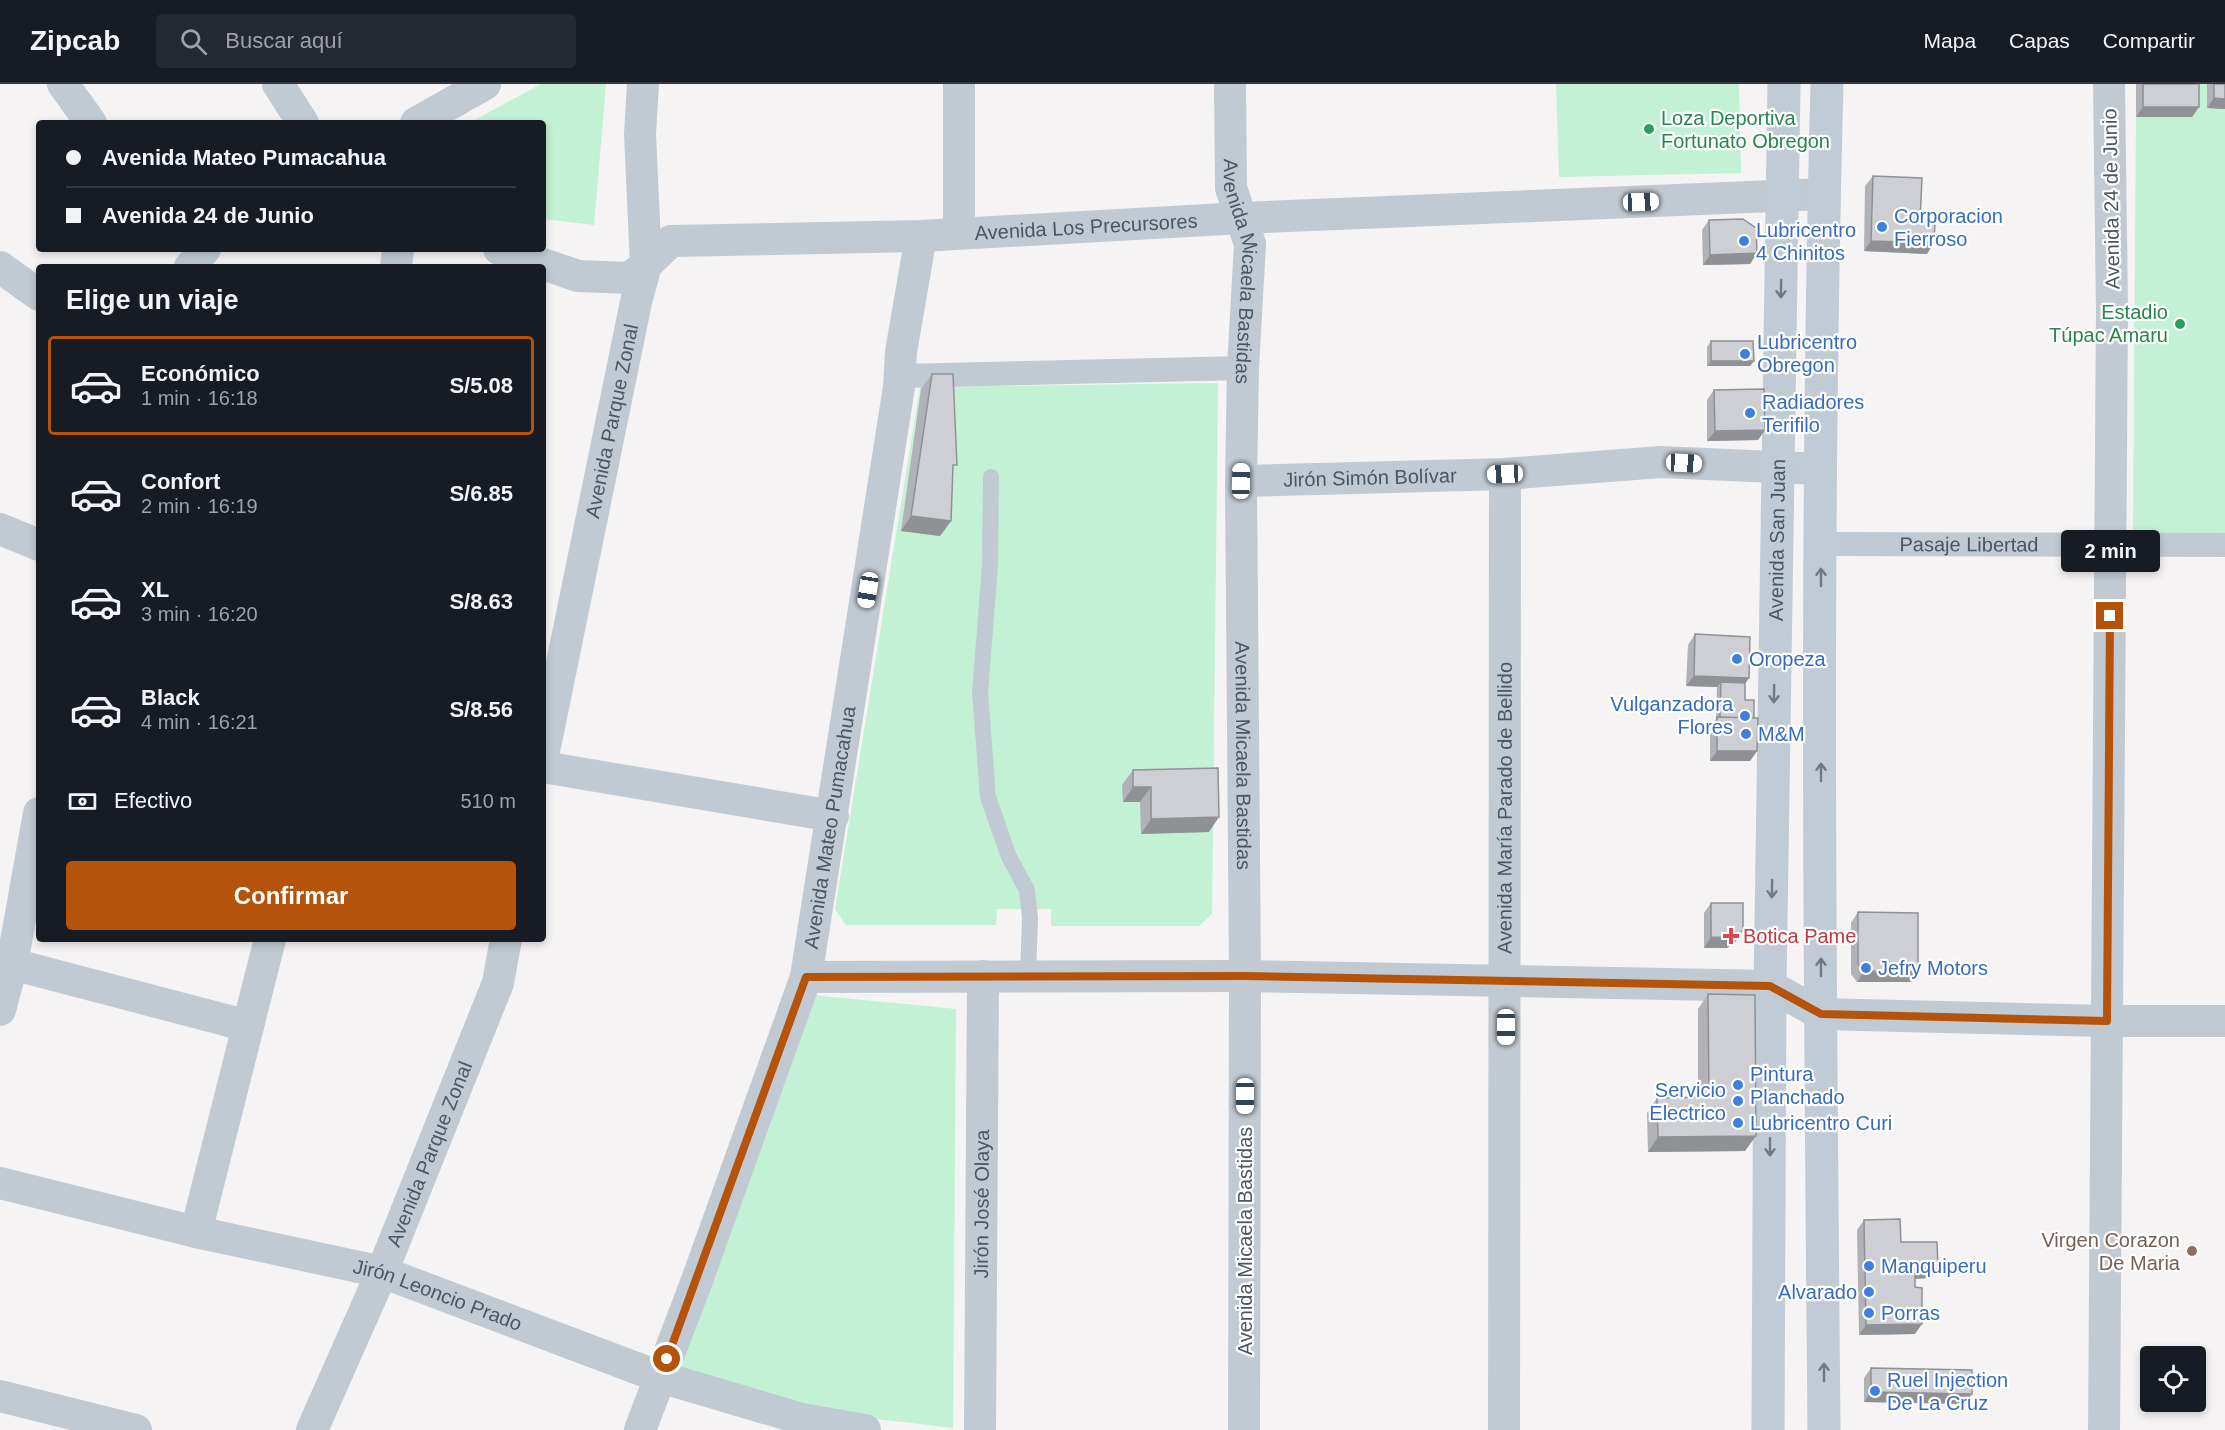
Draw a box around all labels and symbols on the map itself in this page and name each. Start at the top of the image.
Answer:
place label: Loza Deportiva Fortunato Obregon [1661,107,1830,152]
street label: Avenida 24 de Junio [2098,108,2124,290]
marker: Loza Deportiva Fortunato Obregon [1642,122,1656,136]
street label: Avenida Micaela Bastidas [1220,159,1262,384]
car [1623,192,1659,212]
place label: Corporacion Fierroso [1894,205,2003,250]
street label: Avenida Los Precursores [974,210,1198,244]
place label: Lubricentro 4 Chinitos [1756,219,1856,264]
marker: Corporacion Fierroso [1875,220,1889,234]
marker: Lubricentro 4 Chinitos [1737,234,1751,248]
one-way arrow [1775,279,1787,299]
place label: Estadio Túpac Amaru [2049,301,2168,346]
marker: Estadio Túpac Amaru [2173,317,2187,331]
street label: Avenida Parque Zonal [581,322,642,520]
place label: Lubricentro Obregon [1757,331,1857,376]
marker: Lubricentro Obregon [1738,347,1752,361]
place label: Radiadores Terifilo [1762,391,1864,436]
marker: Radiadores Terifilo [1743,406,1757,420]
car [1666,453,1702,473]
street label: Avenida San Juan [1765,459,1789,621]
car [1232,463,1250,499]
street label: Jirón Simón Bolívar [1283,464,1457,491]
car [1487,464,1523,484]
callout: 2 min [2060,529,2160,571]
street label: Pasaje Libertad [1899,533,2039,556]
one-way arrow [1815,567,1827,587]
car [856,571,880,609]
route end [2096,602,2123,629]
street label: Avenida Micaela Bastidas [1231,641,1255,870]
place label: Oropeza [1749,648,1827,670]
marker: Oropeza [1730,652,1744,666]
street label: Avenida María Parado de Bellido [1493,662,1516,954]
one-way arrow [1768,684,1780,704]
place label: Vulganzadora Flores [1610,693,1734,738]
street label: Avenida Mateo Pumacahua [800,704,860,950]
marker: Vulganzadora Flores [1738,709,1752,723]
place label: M&M [1758,723,1805,745]
marker: M&M [1739,727,1753,741]
one-way arrow [1815,762,1827,782]
one-way arrow [1766,879,1778,899]
place label: Botica Pame [1743,925,1856,947]
marker: Botica Pame [1724,929,1738,943]
one-way arrow [1815,957,1827,977]
place label: Jefry Motors [1878,957,1988,979]
marker: Jefry Motors [1859,961,1873,975]
car [1497,1009,1515,1045]
street label: Avenida Parque Zonal [382,1058,476,1250]
place label: Pintura Planchado [1750,1063,1845,1108]
car [1236,1078,1254,1114]
marker: Pintura Planchado [1731,1078,1745,1092]
place label: Servicio Electrico [1649,1079,1726,1124]
marker: Servicio Electrico [1731,1094,1745,1108]
place label: Lubricentro Curi [1750,1112,1892,1134]
marker: Lubricentro Curi [1731,1116,1745,1130]
street label: Avenida Micaela Bastidas [1234,1127,1256,1355]
street label: Jirón José Olaya [970,1129,993,1279]
one-way arrow [1764,1137,1776,1157]
place label: Virgen Corazon De Maria [2041,1229,2181,1274]
marker: Virgen Corazon De Maria [2185,1244,2199,1258]
street label: Jirón Leoncio Prado [351,1255,525,1335]
place label: Manquiperu [1881,1255,1987,1277]
marker: Manquiperu [1862,1259,1876,1273]
place label: Alvarado [1778,1281,1857,1303]
marker: Alvarado [1862,1285,1876,1299]
place label: Porras [1881,1302,1940,1324]
marker: Porras [1862,1306,1876,1320]
route start [653,1345,680,1372]
one-way arrow [1818,1362,1830,1382]
place label: Ruel Injection De La Cruz [1887,1369,2008,1414]
marker: Ruel Injection De La Cruz [1868,1384,1882,1398]

